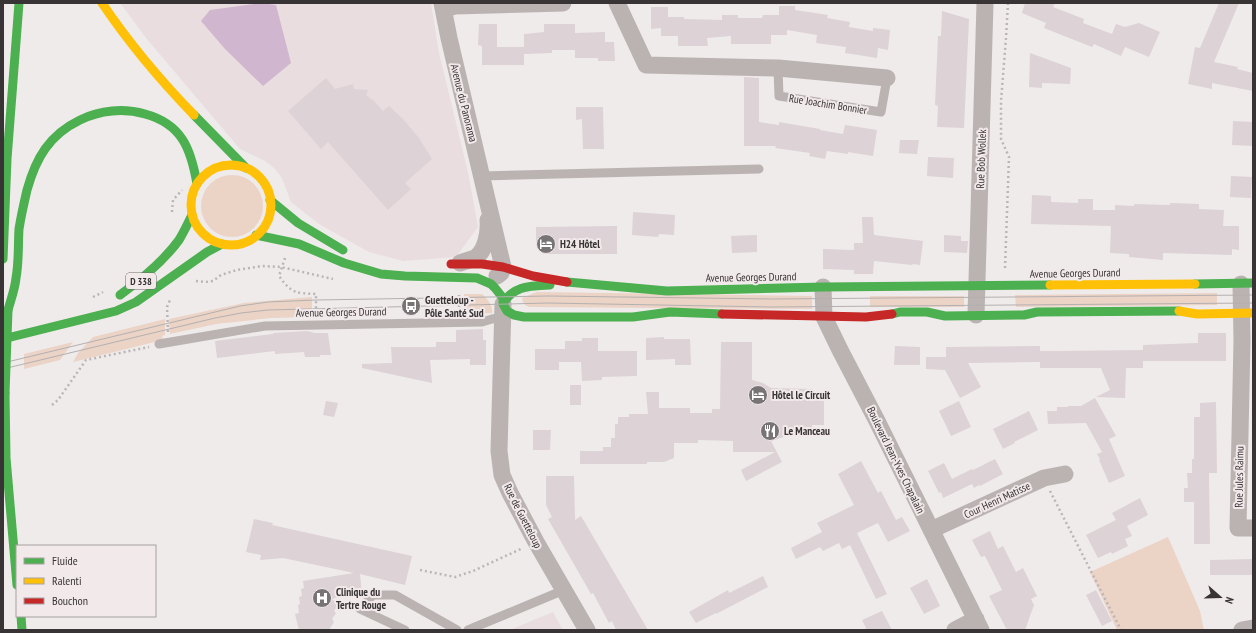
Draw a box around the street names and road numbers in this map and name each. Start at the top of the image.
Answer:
street label: Avenue du Panorama [448,63,480,143]
street label: Rue Joachim Bonnier [788,91,868,117]
street label: Rue Bob Wollek [973,128,989,189]
street label: Avenue Georges Durand [1030,265,1121,281]
street label: Avenue Georges Durand [706,269,797,285]
road number: D 338 [126,273,156,289]
street label: Avenue Georges Durand [296,304,387,320]
street label: Boulevard Jean-Yves Chapalain [864,404,928,516]
street label: Rue Jules Raimu [1231,446,1247,508]
street label: Cour Henri Matisse [962,478,1033,521]
street label: Rue de Guetteloup [501,481,545,551]

